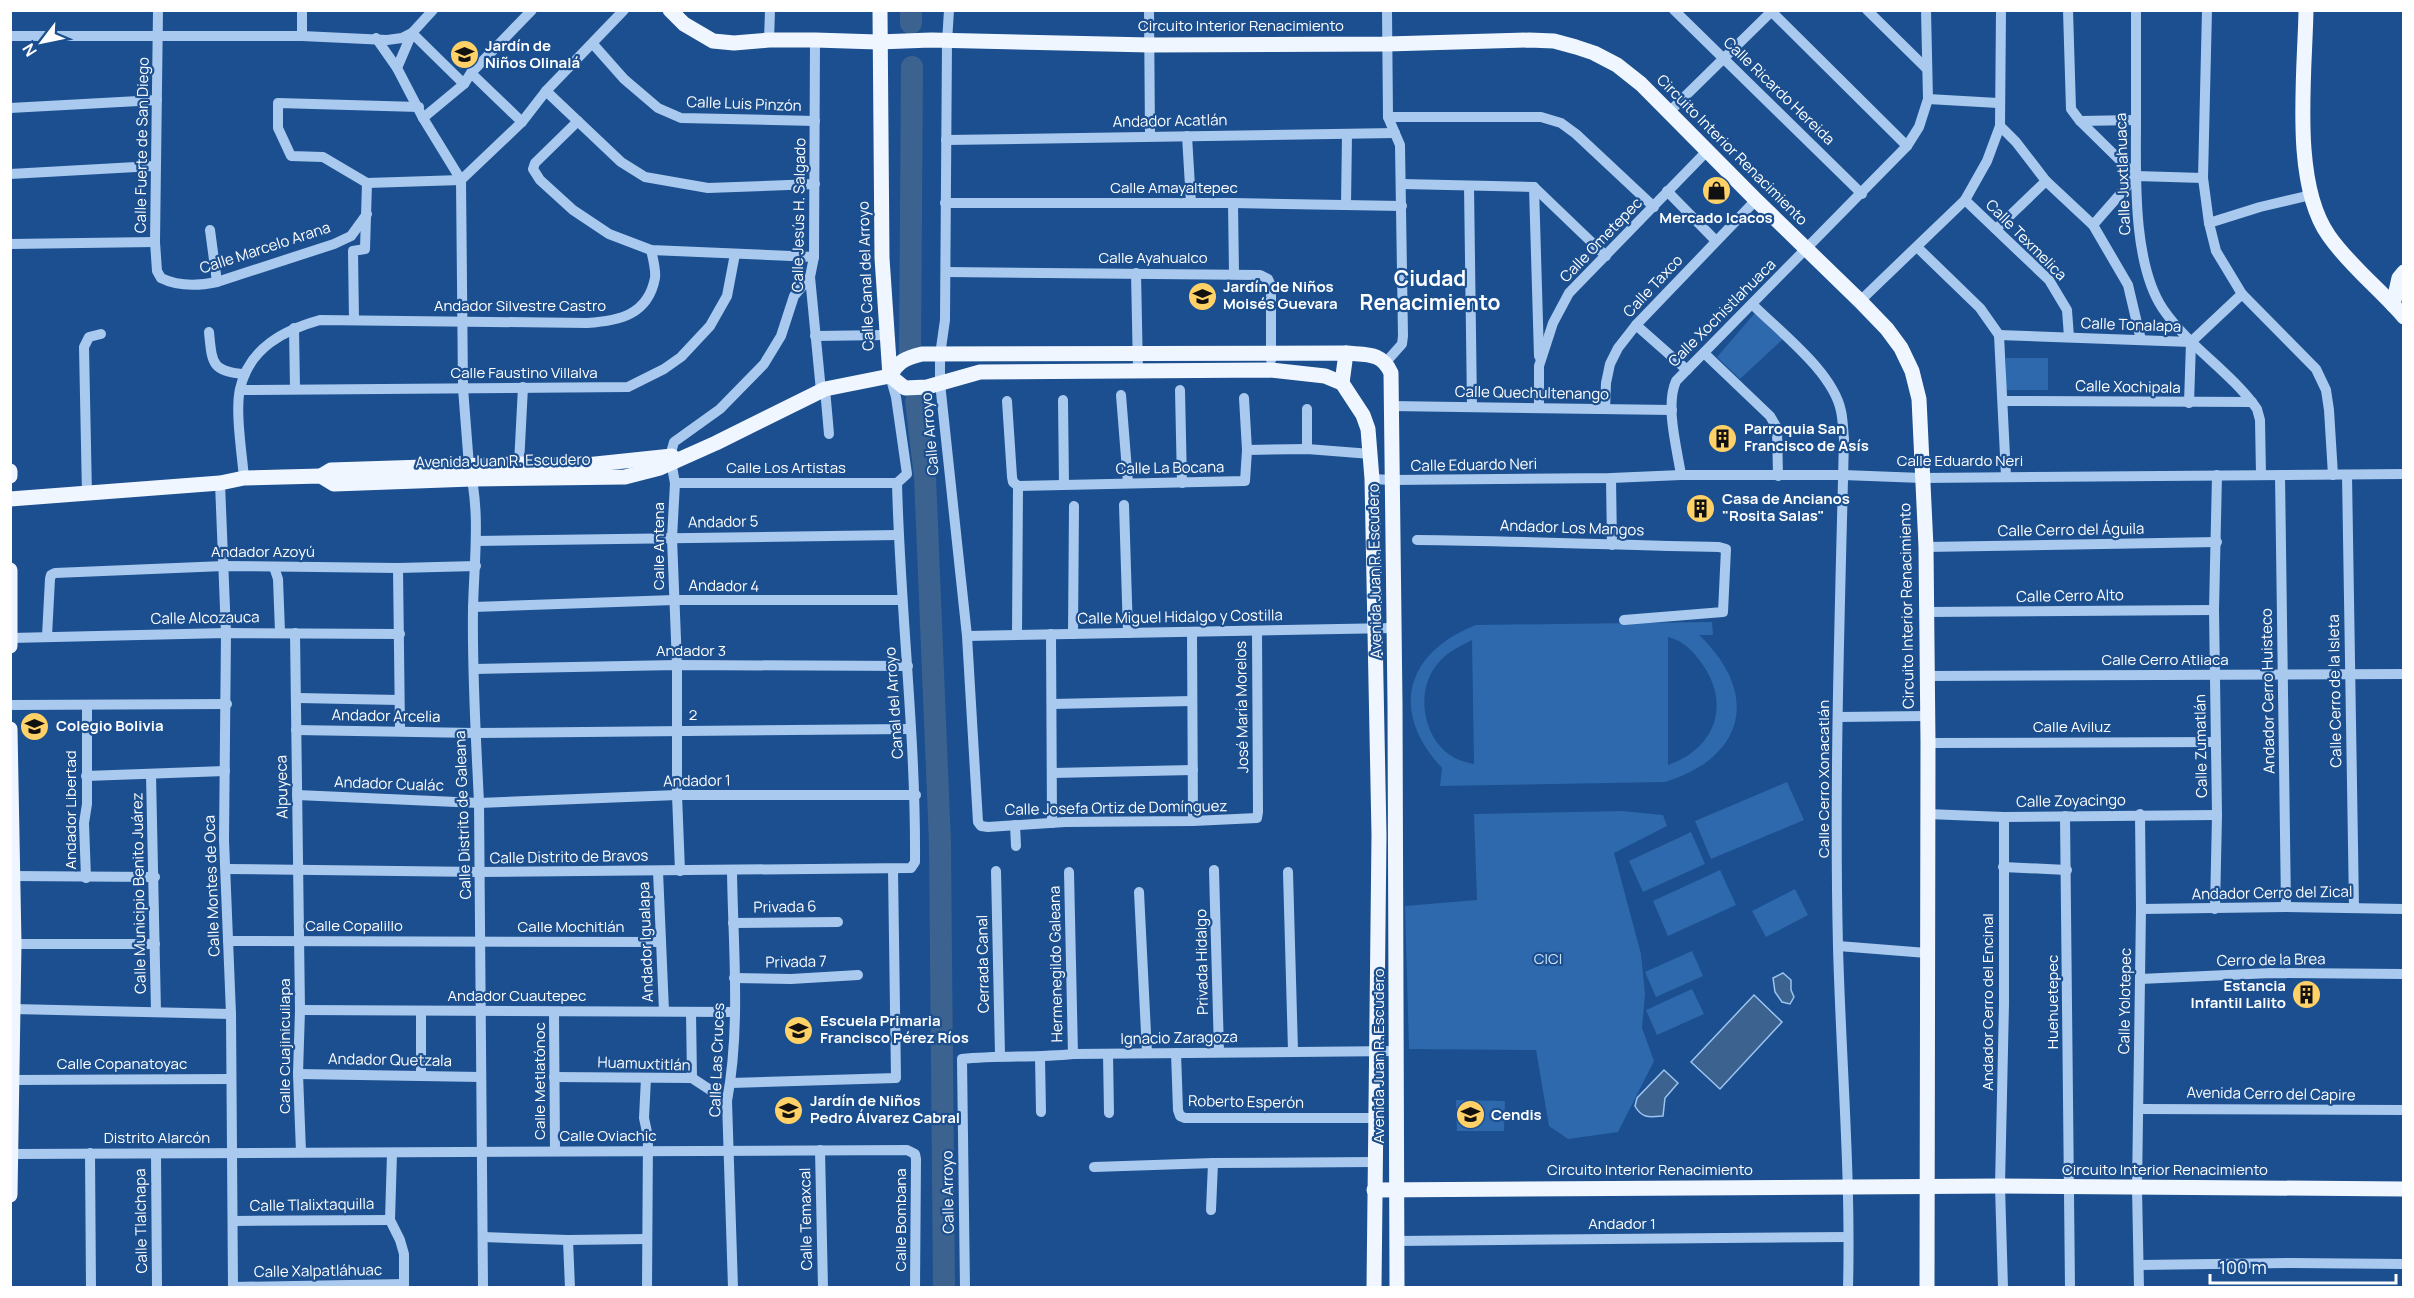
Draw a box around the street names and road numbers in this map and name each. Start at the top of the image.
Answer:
street label: Circuito Interior Renacimiento [1138,15,1344,36]
street label: Calle Ricardo Hereida [1719,32,1840,149]
street label: Calle Fuerte de San Diego [129,57,154,233]
street label: Circuito Interior Renacimiento [1652,69,1813,230]
street label: Calle Luis Pinzón [686,91,802,116]
street label: Andador Acatlán [1113,109,1228,132]
street label: Calle Juxtlahuaca [2110,113,2135,235]
street label: Calle Jesús H. Salgado [787,138,810,292]
street label: Calle Amayaltepec [1110,177,1238,198]
street label: Calle Ometepec [1555,193,1647,287]
street label: Calle Texmelica [1981,194,2072,285]
street label: Calle Canal del Arroyo [852,201,879,351]
street label: Calle Marcelo Arana [197,216,333,279]
street label: Calle Ayahualco [1098,247,1208,268]
street label: Calle Taxco [1618,250,1687,322]
street label: Calle Xochistlahuaca [1663,254,1780,371]
street label: Andador Silvestre Castro [434,295,606,316]
street label: Calle Tonalapa [2080,312,2182,337]
street label: Calle Faustino Villalva [450,362,598,383]
street label: Calle Xochipala [2075,375,2181,398]
street label: Calle Quechultenango [1455,381,1609,404]
street label: Calle Arroyo [915,392,944,476]
street label: Avenida Juan R. Escudero [415,448,591,473]
street label: Calle Eduardo Neri [1897,450,2023,471]
street label: Calle Eduardo Neri [1411,453,1537,476]
street label: Calle La Bocana [1115,456,1225,479]
street label: Calle Los Artistas [726,457,846,478]
street label: Avenida Juan R. Escudero [1362,483,1387,659]
street label: Calle Antena [648,502,669,590]
street label: Circuito Interior Renacimiento [1894,503,1919,709]
street label: Andador 5 [688,510,758,533]
street label: Andador Los Mangos [1499,514,1645,541]
street label: Calle Cerro del Águila [1997,518,2144,541]
street label: Andador Azoyú [211,541,315,562]
street label: Andador 4 [689,574,760,597]
street label: Calle Cerro Alto [2016,584,2124,607]
street label: Calle Miguel Hidalgo y Costilla [1077,604,1283,629]
street label: Calle Alcozauca [150,606,260,629]
street label: Andador Cerro Huisteco [2256,608,2279,774]
street label: Calle Cerro de la Isleta [2323,614,2346,768]
street label: Andador 3 [656,640,726,661]
street label: José María Morelos [1230,641,1253,773]
street label: Canal del Arroyo [879,646,908,760]
street label: Calle Cerro Atliaca [2101,649,2229,670]
street label: Calle Zumatlán [2189,694,2212,798]
street label: Calle Cerro Xonacatlán [1813,700,1834,858]
street label: Andador Arcelia [331,704,441,727]
street label: 2 [689,704,697,725]
street label: Calle Aviluz [2033,716,2111,737]
street label: Calle Distrito de Galeana [449,730,476,900]
street label: Andador Libertad [60,750,81,870]
street label: Alpuyeca [270,755,293,819]
street label: Andador 1 [663,769,731,792]
street label: Andador Cualác [334,771,444,796]
street label: Calle Zoyacingo [2016,789,2126,812]
street label: Calle Municipio Benito Juárez [126,792,151,994]
street label: Calle Josefa Ortiz de Domínguez [1005,795,1228,820]
street label: Calle Montes de Oca [199,815,224,957]
street label: Calle Distrito de Bravos [489,845,649,868]
street label: Andador Igualapa [633,881,658,1003]
street label: Andador Cerro del Zical [2191,881,2353,904]
street label: Hermenegildo Galeana [1044,886,1067,1042]
street label: Privada 6 [753,895,817,918]
street label: Privada Hidalgo [1190,909,1213,1015]
street label: Andador Cerro del Encinal [1977,913,1998,1091]
street label: Calle Copalillo [305,915,403,936]
street label: Cerrada Canal [971,915,994,1013]
street label: Calle Mochitlán [518,916,624,937]
street label: Calle Yolotepec [2113,948,2136,1054]
street label: Cerro de la Brea [2216,948,2326,971]
street label: Privada 7 [765,950,827,973]
street label: Huehuetepec [2042,955,2063,1049]
street label: Avenida Juan R. Escudero [1368,968,1389,1144]
street label: Calle Cuajinicuilapa [274,978,295,1114]
street label: Andador Cuautepec [448,985,586,1006]
street label: Calle Las Cruces [704,1002,729,1118]
street label: Calle Metlatónoc [529,1022,550,1140]
street label: Ignacio Zaragoza [1120,1026,1238,1049]
street label: Andador Quetzala [328,1048,452,1071]
street label: Huamuxtitlán [597,1051,691,1076]
street label: Calle Copanatoyac [57,1053,187,1074]
street label: Avenida Cerro del Capire [2186,1082,2356,1105]
street label: Roberto Esperón [1188,1090,1304,1113]
street label: Calle Oviachic [559,1125,657,1146]
street label: Distrito Alarcón [104,1127,210,1148]
street label: Calle Arroyo [936,1150,959,1234]
street label: Circuito Interior Renacimiento [1547,1159,1753,1180]
street label: Circuito Interior Renacimiento [2062,1159,2268,1180]
street label: Calle Temaxcal [794,1167,817,1271]
street label: Calle Tlalchapa [129,1168,152,1274]
street label: Calle Bombana [890,1168,911,1272]
street label: Calle Tlalixtaquilla [250,1193,374,1216]
street label: Andador 1 [1588,1213,1656,1234]
street label: Calle Xalpatláhuac [254,1259,382,1282]

